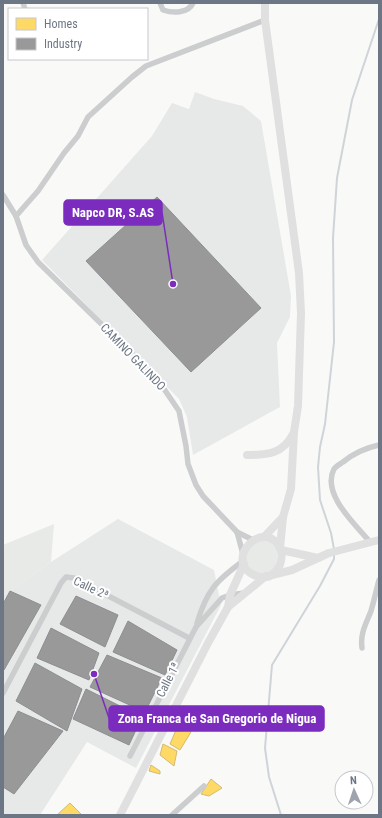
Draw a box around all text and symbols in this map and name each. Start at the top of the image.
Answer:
legend [8,8,148,60]
text: Homes [44,17,78,31]
text: Industry [44,37,82,51]
callout: Napco DR, S.AS [64,200,162,225]
text: Napco DR, S.AS [72,205,154,220]
street label: CAMINO GALINDO [98,321,168,393]
street label: Calle 2ª [71,574,111,602]
street label: Calle 1ª [153,660,183,700]
callout: Zona Franca de San Gregorio de Nigua [109,706,324,731]
text: Zona Franca de San Gregorio de Nigua [118,711,316,726]
north arrow [334,770,374,810]
text: N [350,774,357,787]

